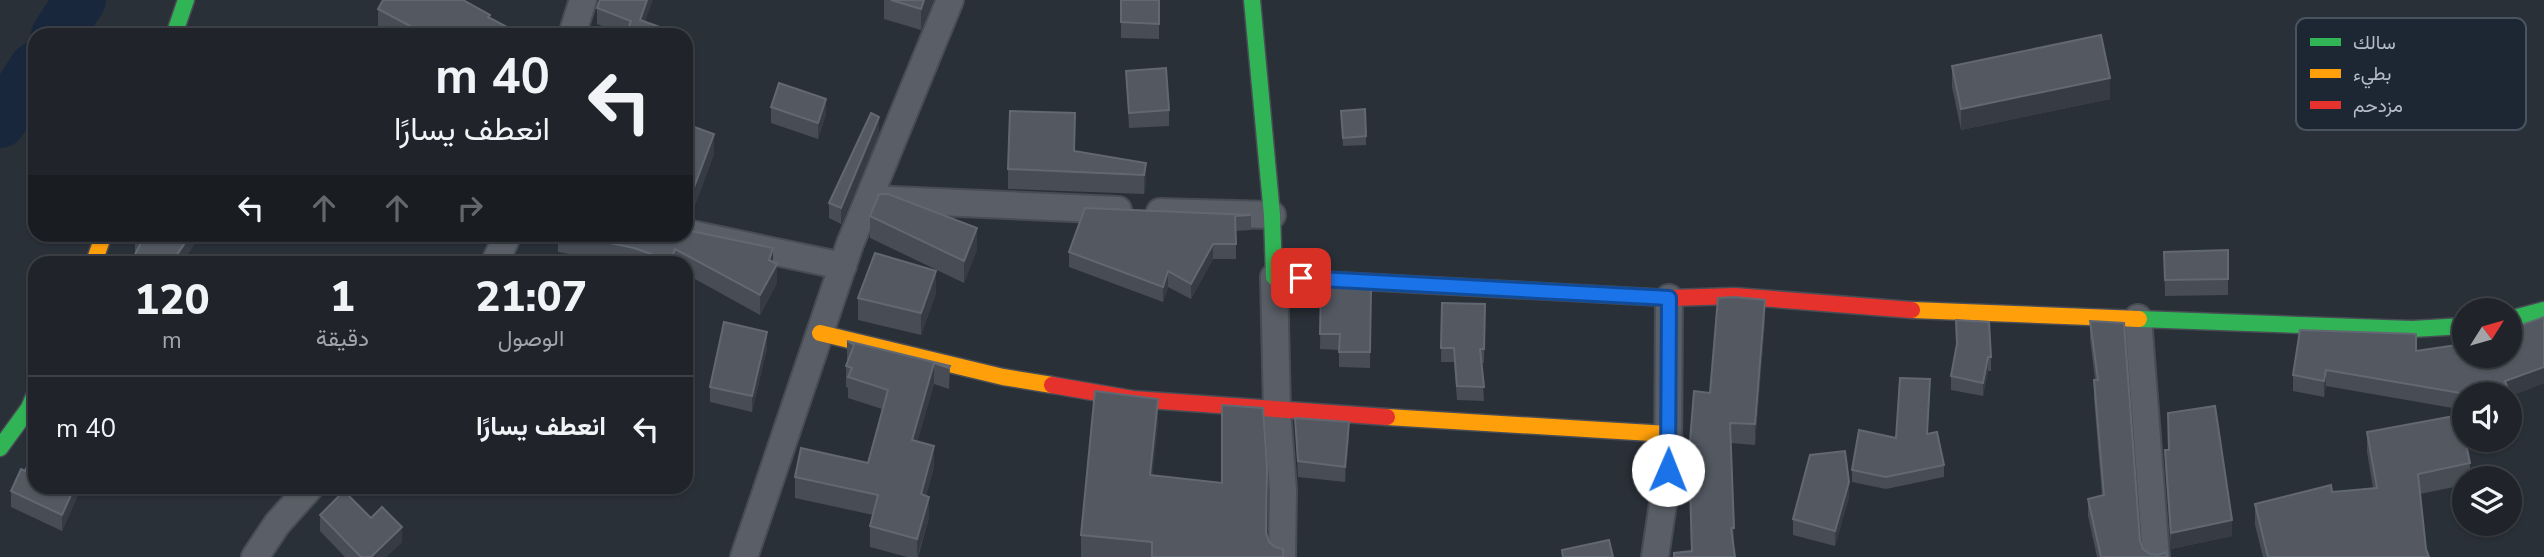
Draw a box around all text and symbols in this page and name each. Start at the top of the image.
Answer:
legend [2296,18,2526,130]
text: سالك [2353,30,2396,56]
text: 40 m [435,43,550,110]
icon: left [574,56,665,147]
text: بطيء [2353,61,2391,89]
text: مزدحم [2353,93,2403,119]
text: انعطف يسارًا [394,108,550,151]
icon: left [232,189,270,227]
icon: ahead [305,189,343,227]
icon: ahead [378,189,416,227]
icon: right [451,189,489,227]
pin [1271,248,1331,308]
icon: arrive [1282,259,1320,297]
text: 1 [330,269,355,326]
text: 21:07 [475,269,587,326]
text: 120 [134,272,210,329]
north arrow [2452,298,2522,368]
map controls [2452,298,2522,536]
text: دقيقة [316,323,369,354]
text: الوصول [498,323,564,354]
text: m [162,325,182,356]
button: sound [2452,382,2522,452]
text: انعطف يسارًا [476,409,606,444]
icon: left [627,410,665,448]
text: 40 m [56,411,116,446]
position arrow [1631,433,1705,507]
button: layers [2452,466,2522,536]

